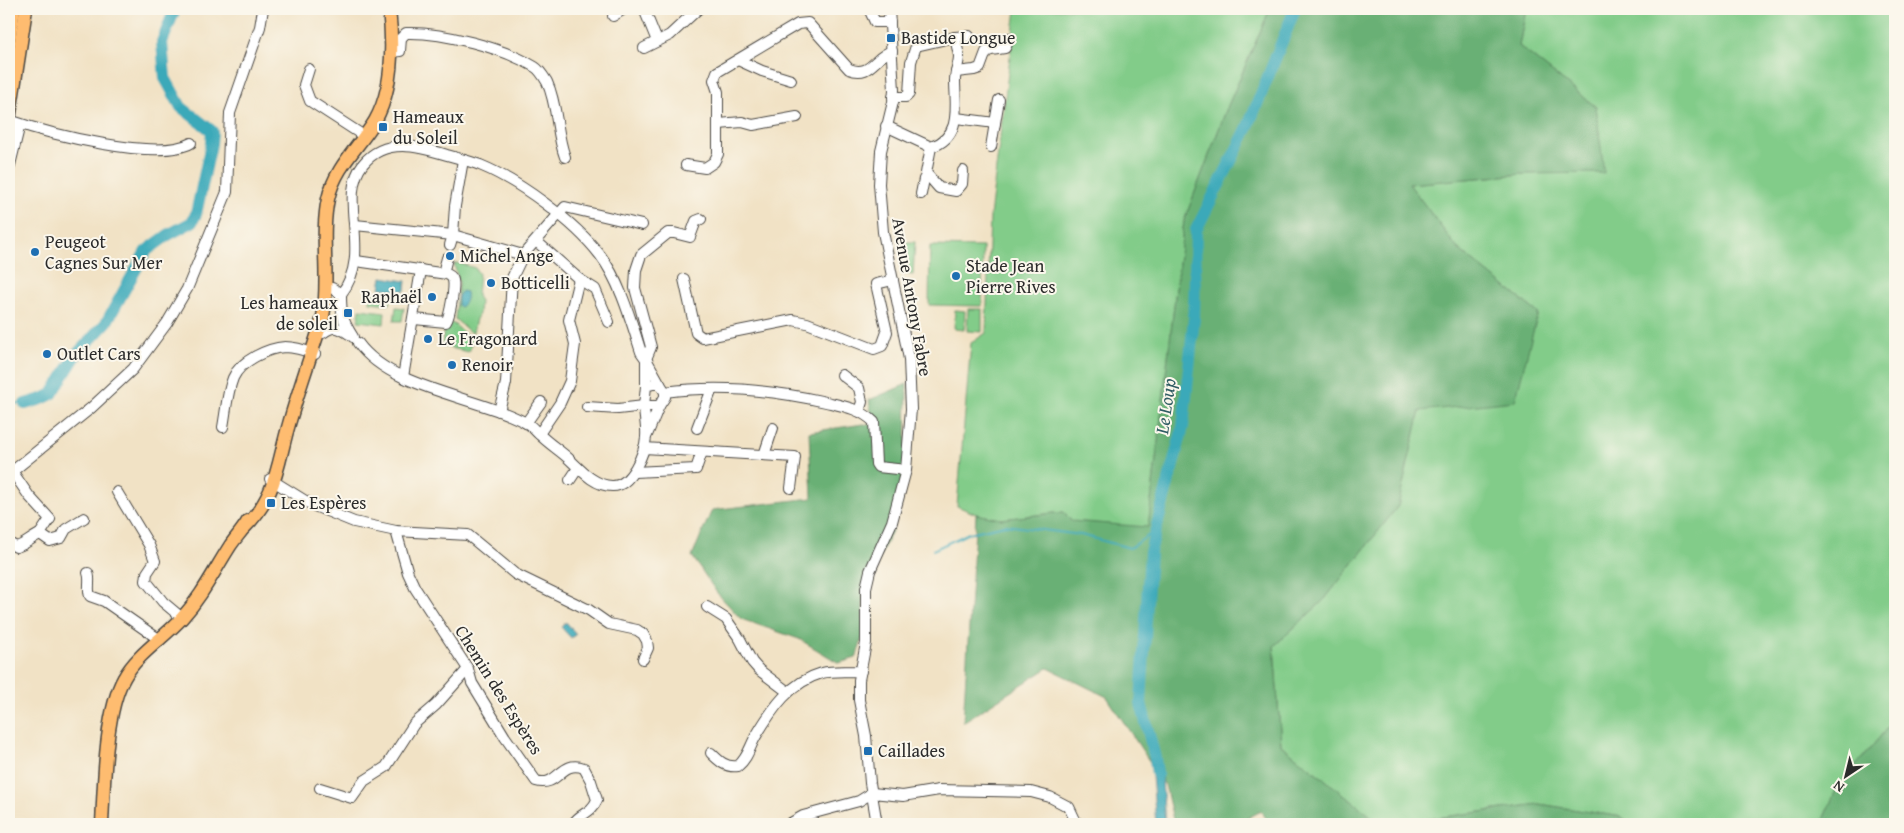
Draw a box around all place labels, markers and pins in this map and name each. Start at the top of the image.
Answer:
place label: Bastide Longue [901,24,1016,51]
marker: Bastide Longue [885,32,897,44]
place label: Hameaux du Soleil [393,103,465,151]
marker: Hameaux du Soleil [377,121,389,133]
place label: Peugeot Cagnes Sur Mer [45,228,163,276]
place label: Michel Ange [460,242,554,269]
marker: Peugeot Cagnes Sur Mer [29,246,41,258]
marker: Michel Ange [444,250,456,262]
place label: Stade Jean Pierre Rives [966,252,1056,300]
place label: Botticelli [501,269,570,296]
marker: Stade Jean Pierre Rives [950,270,962,282]
marker: Botticelli [485,277,497,289]
place label: Raphaël [361,283,422,310]
place label: Les hameaux de soleil [240,289,339,337]
marker: Raphaël [426,291,438,303]
marker: Les hameaux de soleil [342,307,354,319]
place label: Le Fragonard [438,325,538,352]
marker: Le Fragonard [422,333,434,345]
place label: Outlet Cars [57,340,141,367]
marker: Outlet Cars [41,348,53,360]
place label: Renoir [462,351,513,378]
marker: Renoir [446,359,458,371]
place label: Les Espères [281,489,366,516]
marker: Les Espères [265,497,277,509]
place label: Caillades [878,737,945,764]
marker: Caillades [862,745,874,757]

